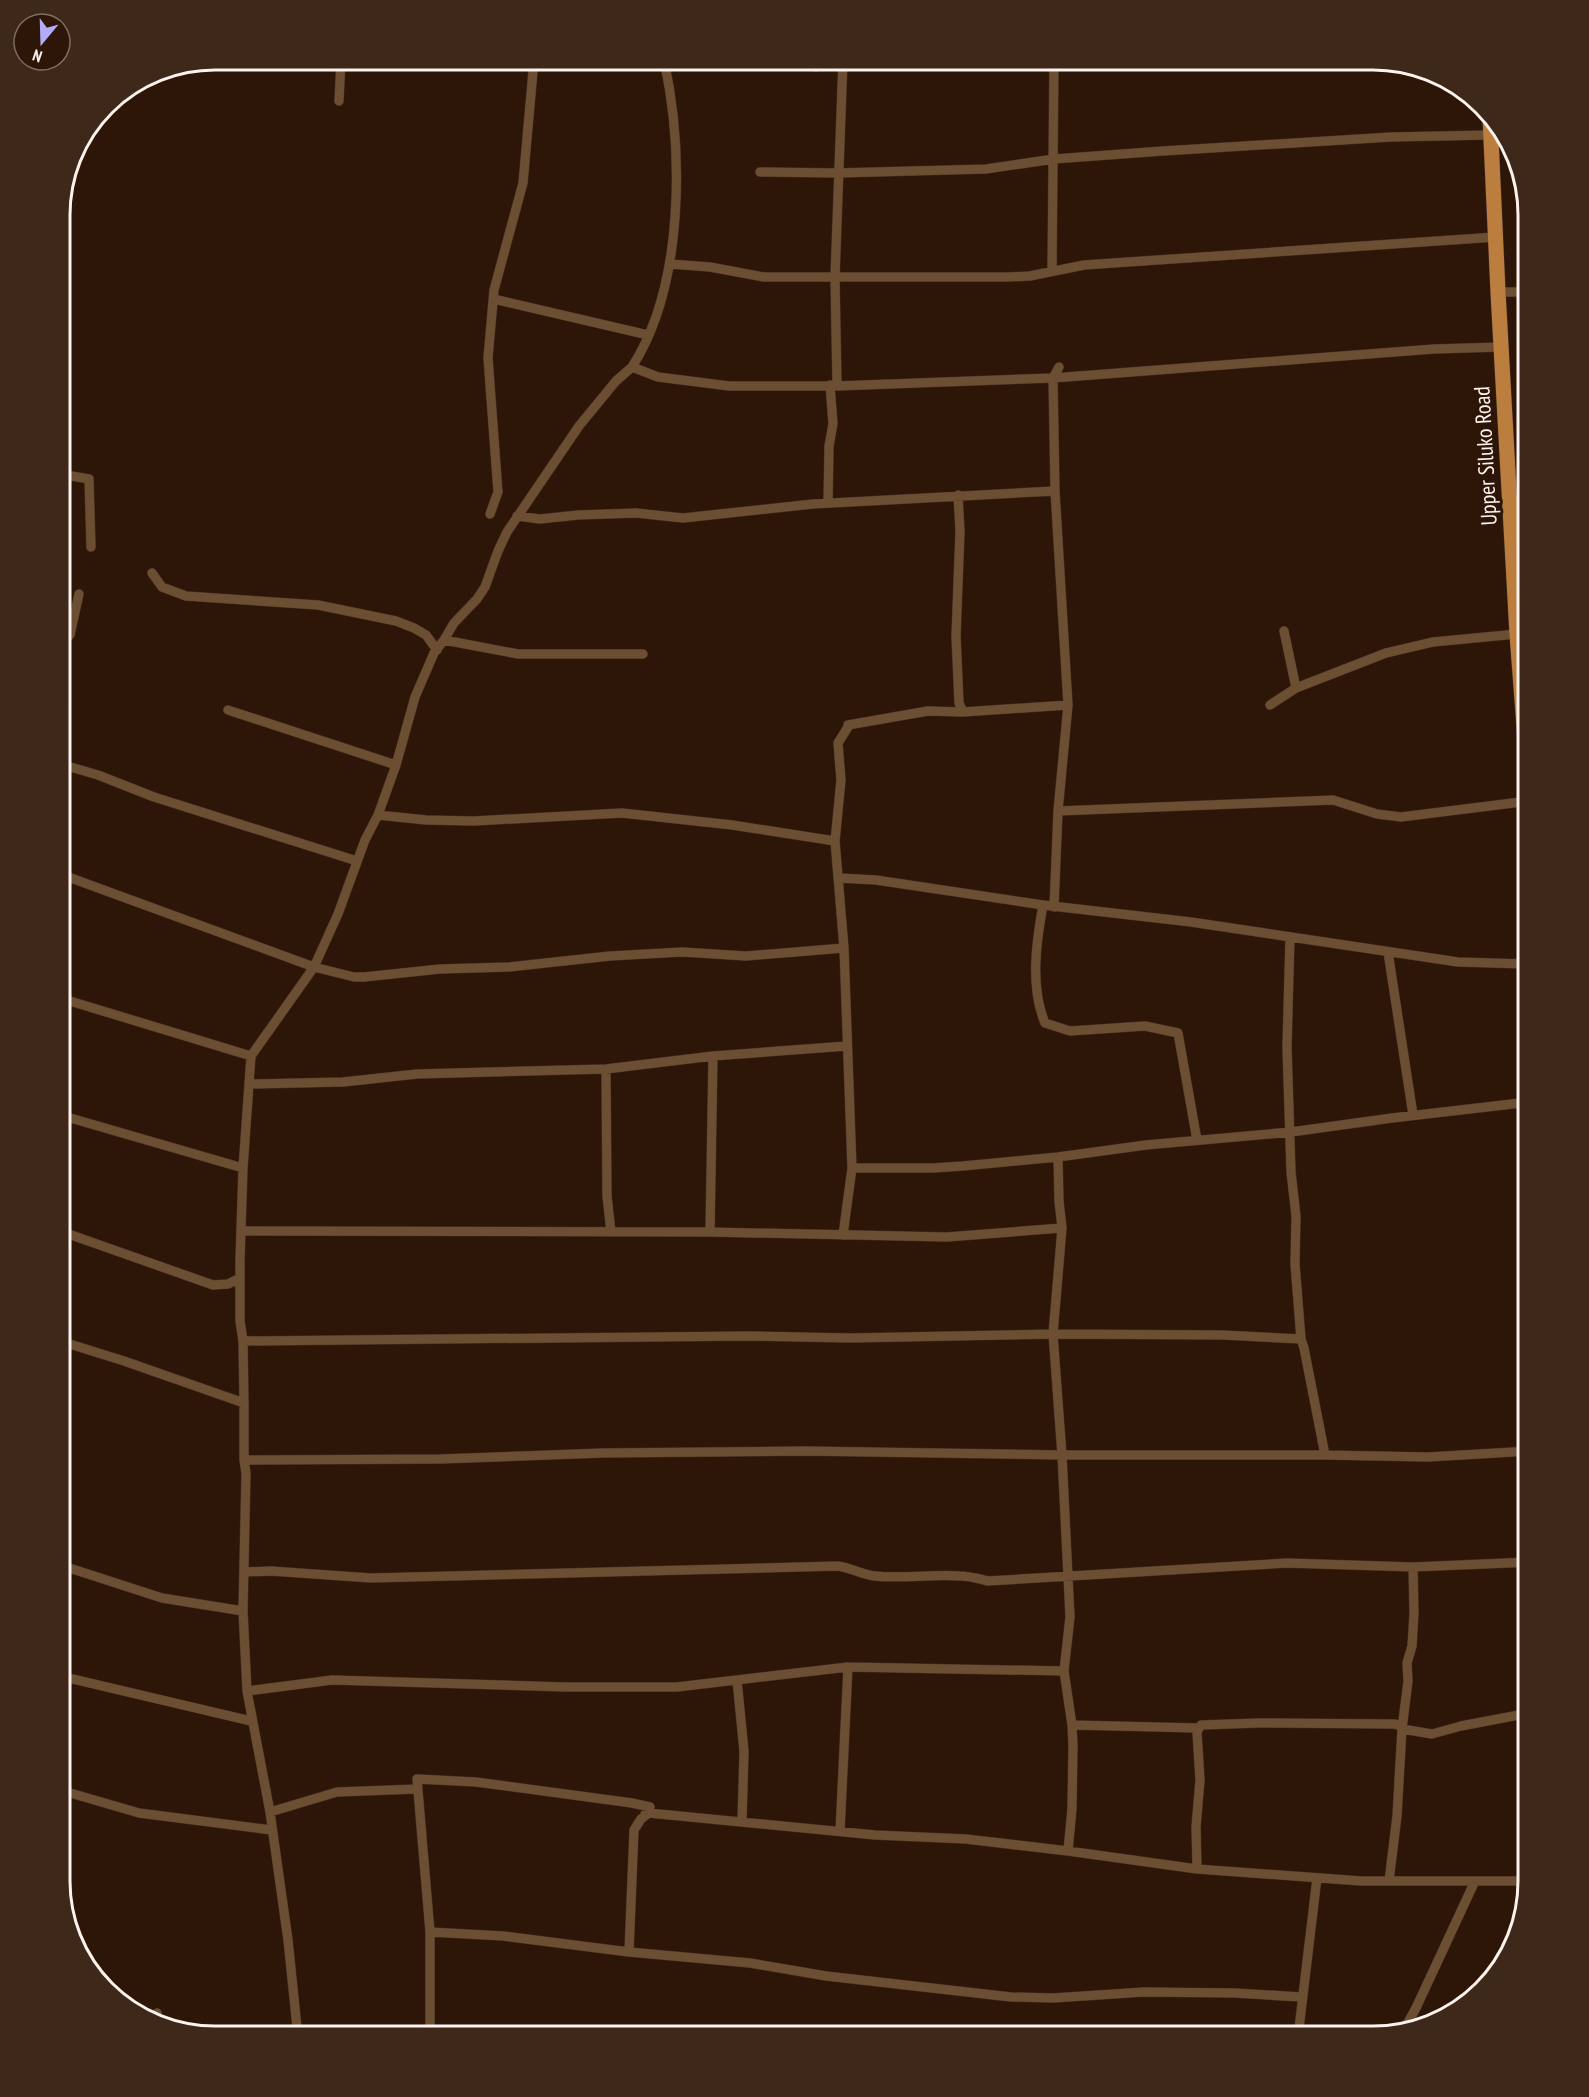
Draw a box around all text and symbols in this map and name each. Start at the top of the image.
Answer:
north arrow [12,12,72,72]
text: N [30,45,44,67]
street label: Upper Siluko Road [1467,386,1503,526]

